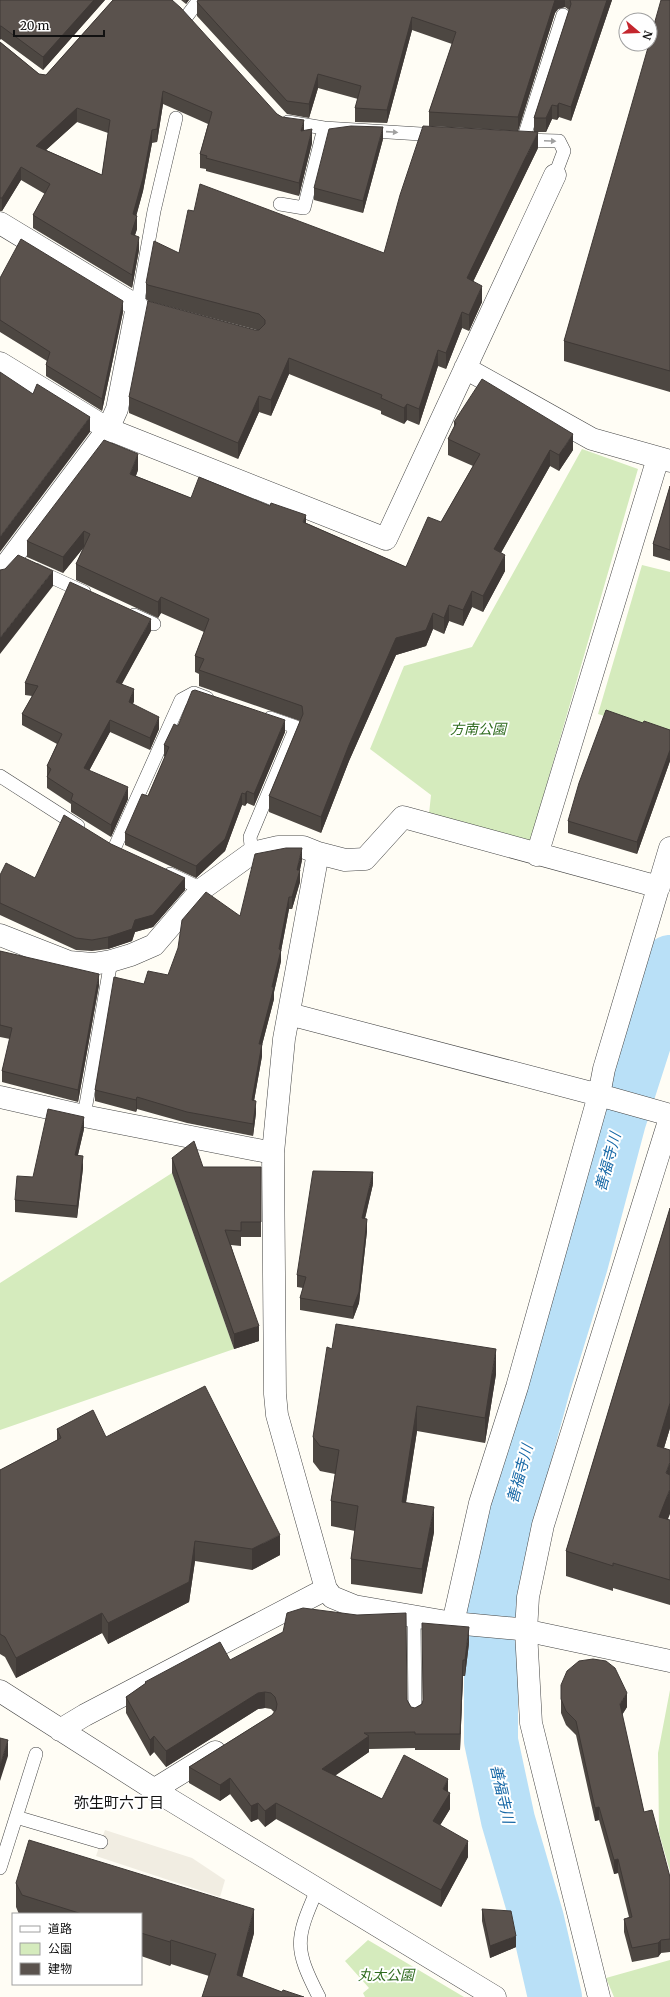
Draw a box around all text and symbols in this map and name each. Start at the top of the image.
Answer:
scale bar [14,12,104,38]
north arrow [618,12,658,52]
text: 20 m [20,18,49,33]
text: N [639,29,655,42]
one-way arrow [386,129,398,136]
one-way arrow [544,138,557,144]
park label: 方南公園 [450,720,508,738]
water label: 善福寺川 [591,1129,625,1193]
water label: 善福寺川 [503,1441,537,1505]
water label: 善福寺川 [486,1763,519,1827]
district label: 弥生町六丁目 [74,1793,164,1812]
legend [12,1913,142,1985]
text: 道路 [48,1921,72,1936]
text: 公園 [48,1941,72,1956]
text: 建物 [48,1961,72,1976]
park label: 丸太公園 [358,1966,416,1984]

